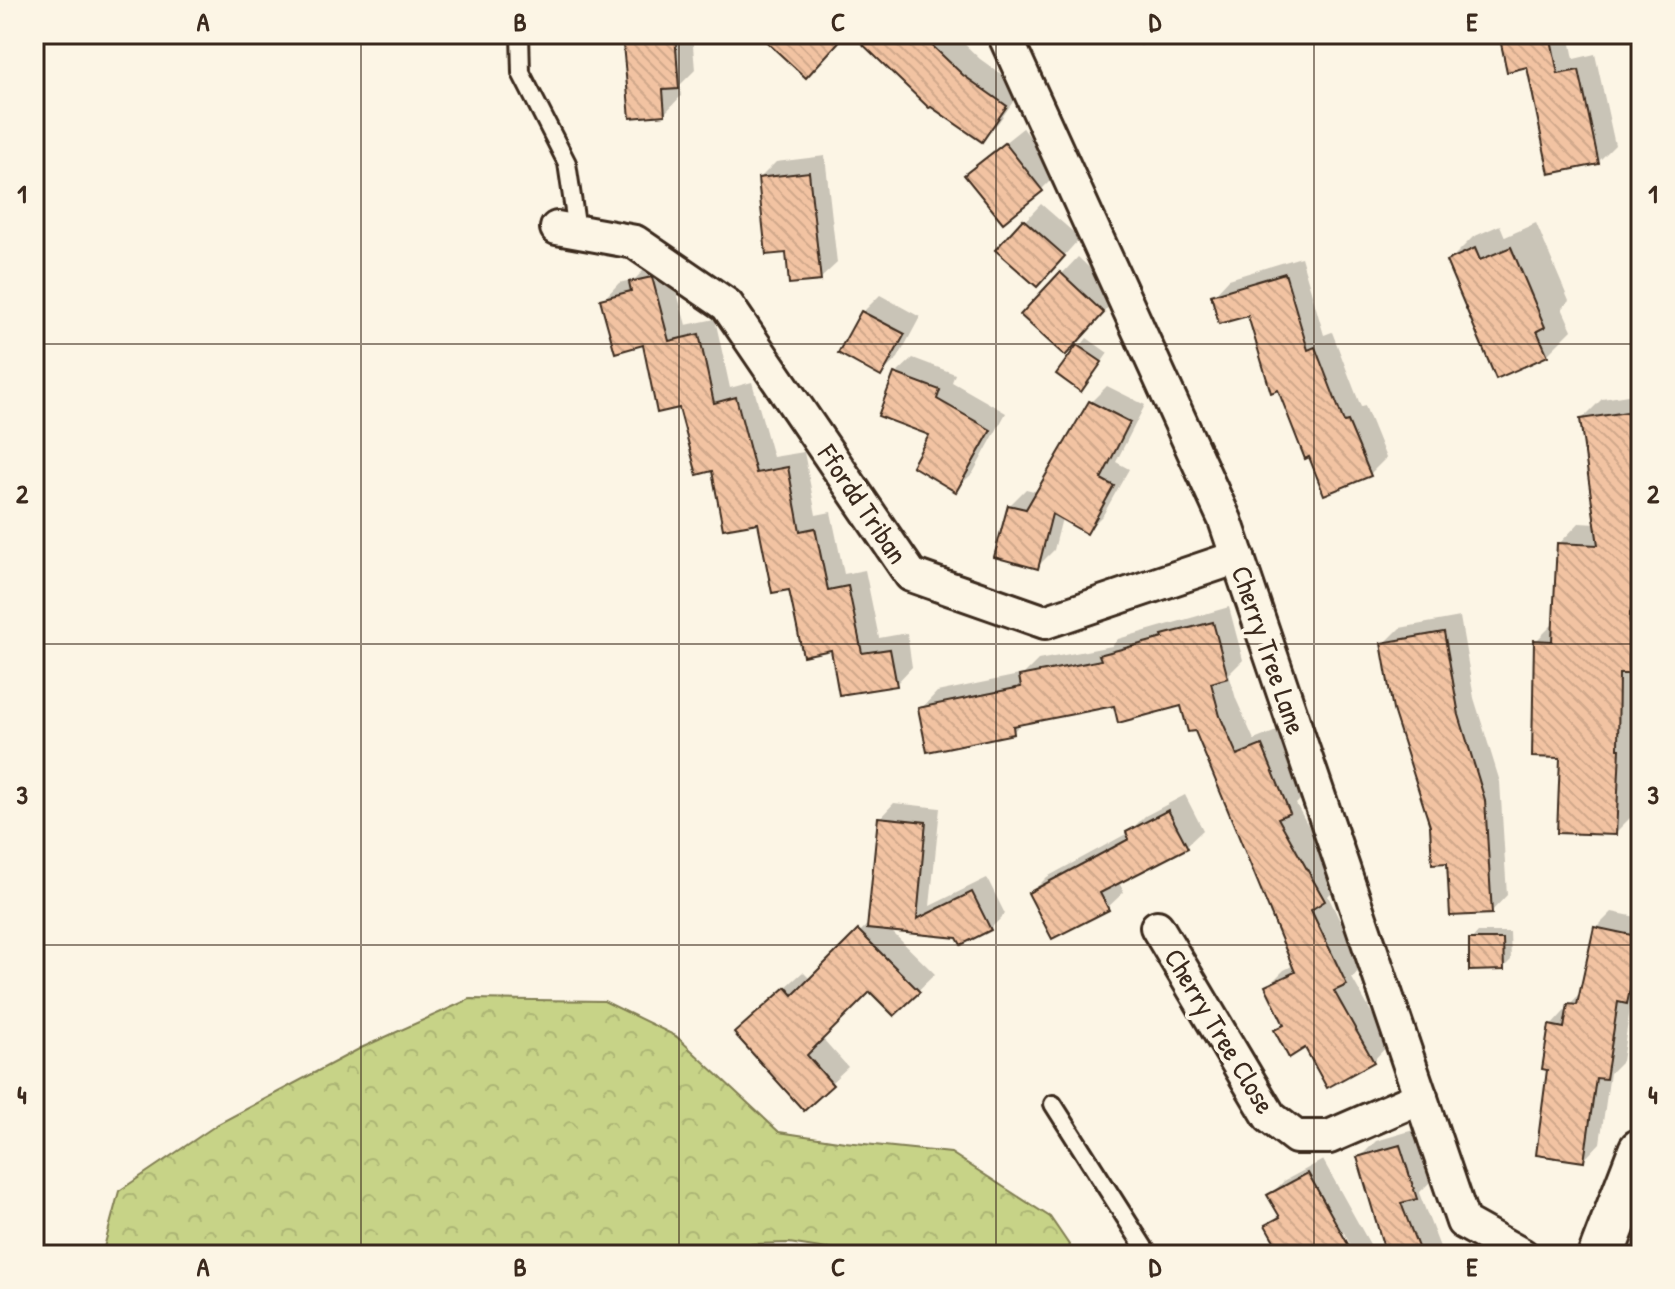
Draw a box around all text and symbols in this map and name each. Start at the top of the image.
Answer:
text: A [197,4,210,39]
text: B [513,4,527,39]
text: C [831,4,845,39]
text: D [1149,4,1162,39]
text: E [1466,4,1478,39]
text: 1 [17,176,27,211]
text: 1 [1648,176,1658,211]
street label: Ffordd Triban [809,436,917,571]
text: 2 [16,476,29,511]
text: 2 [1647,476,1660,511]
street label: Cherry Tree Lane [1222,561,1316,739]
text: 3 [16,777,28,812]
text: 3 [1647,777,1659,812]
street label: Cherry Tree Close [1156,941,1284,1121]
text: 4 [17,1077,27,1112]
text: 4 [1648,1077,1658,1112]
text: A [197,1249,210,1284]
text: B [513,1249,527,1284]
text: C [831,1249,845,1284]
text: D [1149,1249,1162,1284]
text: E [1466,1249,1478,1284]

